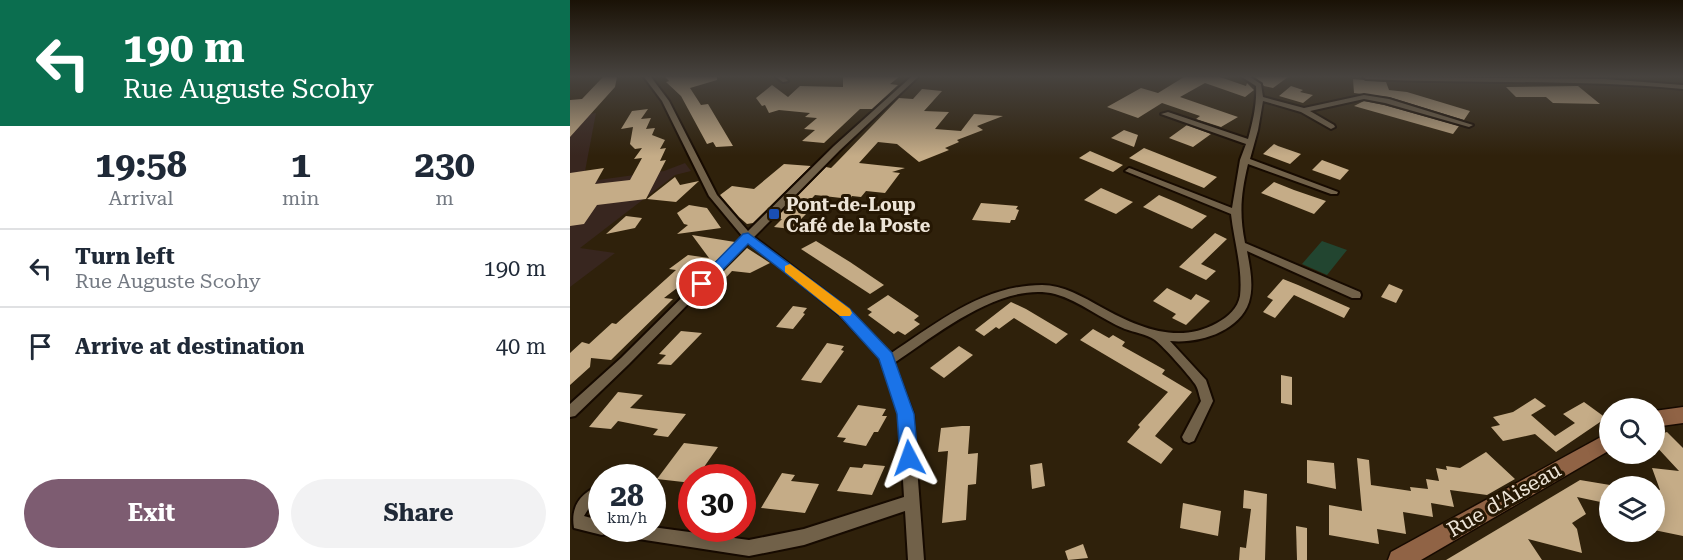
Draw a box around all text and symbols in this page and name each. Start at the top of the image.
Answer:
text: 190 m [123,23,245,72]
icon: left [24,24,102,102]
text: Rue Auguste Scohy [123,73,374,105]
text: 19:58 [95,144,187,186]
text: 1 [291,144,311,186]
text: 230 [415,144,475,186]
text: Arrival [108,186,173,210]
text: min [282,186,319,210]
text: m [436,186,454,210]
place label: Pont-de-Loup Café de la Poste [786,194,931,236]
marker: Pont-de-Loup Café de la Poste [767,207,781,221]
text: Turn left [75,244,175,269]
icon: left [24,252,57,285]
text: 190 m [483,256,546,281]
pin [676,258,727,309]
icon: arrive [685,267,718,300]
text: Rue Auguste Scohy [75,269,261,293]
icon: arrive [24,330,57,363]
text: Arrive at destination [75,334,304,359]
text: 40 m [496,334,546,359]
map controls [1599,398,1665,542]
button: search [1599,398,1665,464]
position arrow [877,426,941,490]
street label: Rue d'Aiseau [1443,458,1565,542]
speed limit sign: 30 [678,464,756,542]
button: layers [1599,476,1665,542]
text: 28 [610,478,644,513]
button: Exit [24,479,279,548]
button: Share [291,479,546,548]
text: km/h [607,509,647,527]

